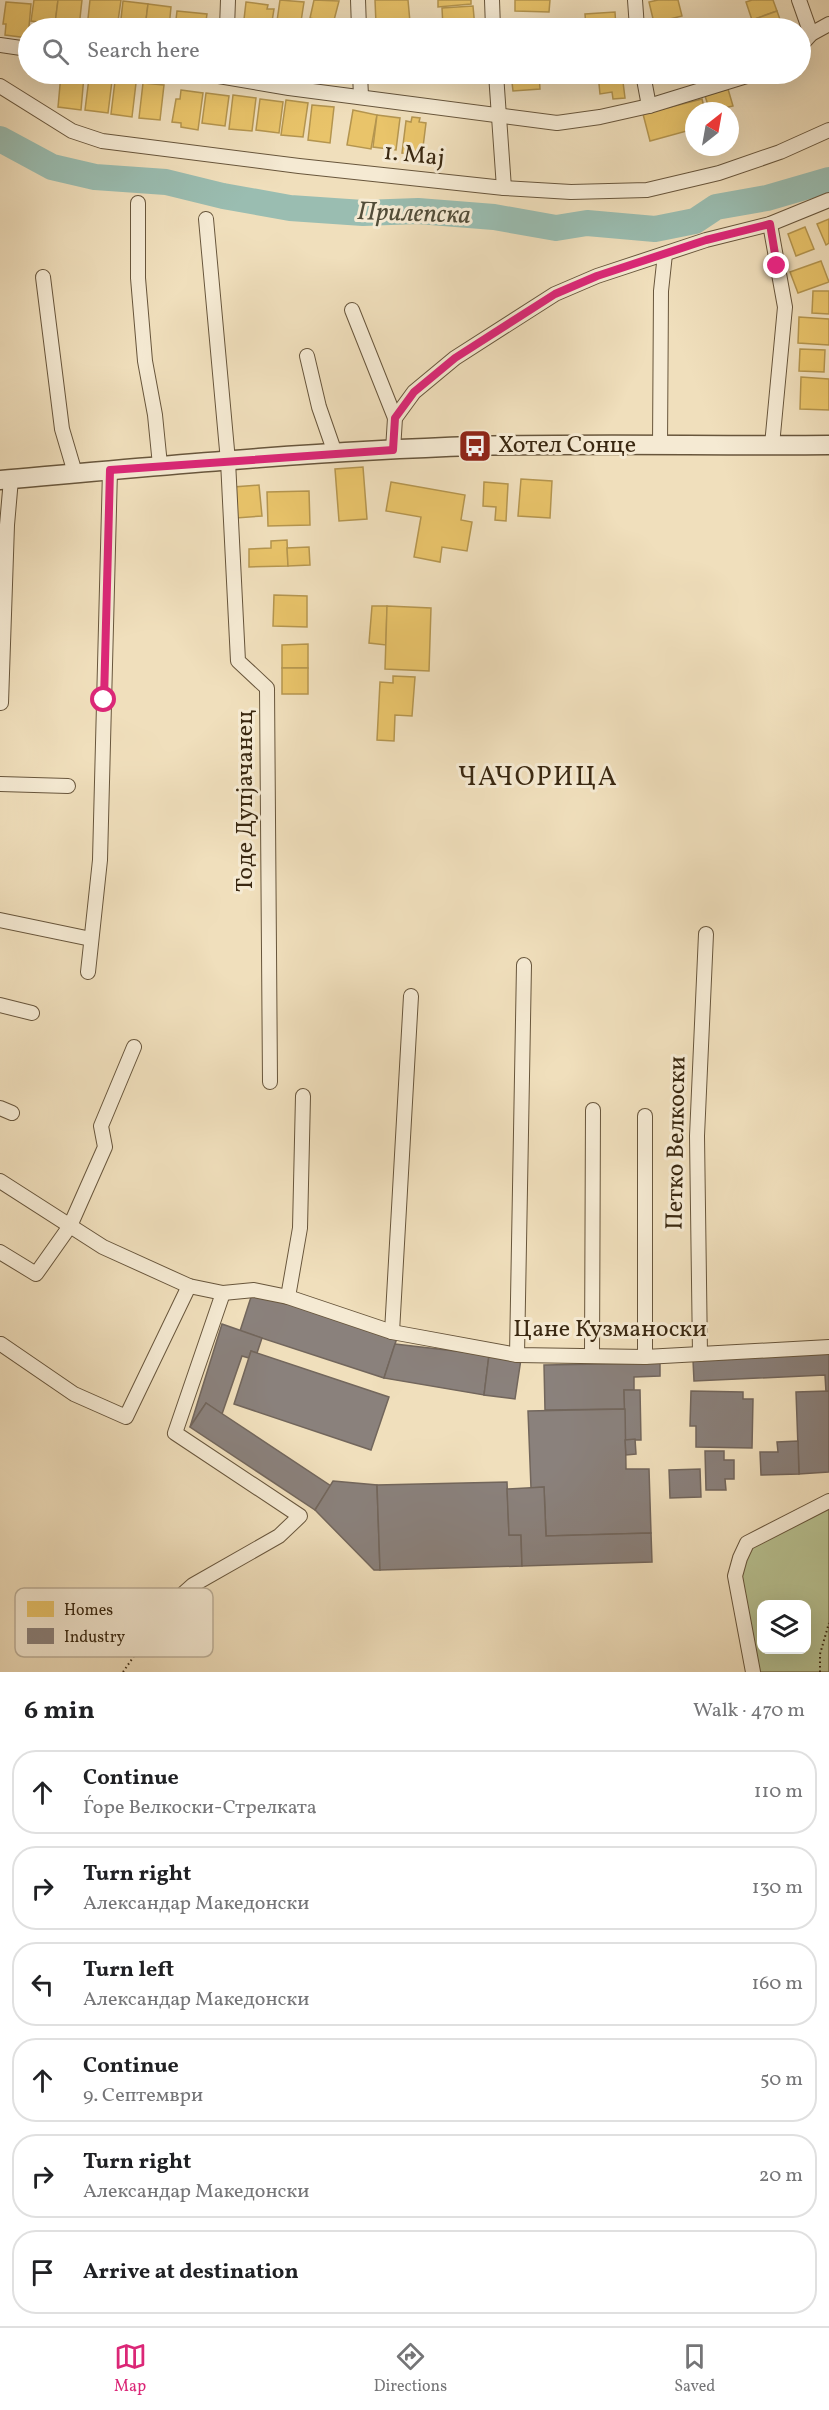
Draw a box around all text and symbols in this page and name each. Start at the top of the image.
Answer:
search box [18,18,811,84]
icon: search [39,35,72,68]
text: Search here [87,36,200,67]
north arrow [685,102,739,156]
street label: 1. Мај [382,136,446,176]
water label: Прилепска [357,194,471,234]
route end [763,252,789,278]
bus stop icon: Хотел Сонце [457,428,493,464]
place label: Хотел Сонце [498,429,636,463]
route start [90,686,116,712]
street label: Тоде Дупјачанец [229,710,263,892]
district label: ЧАЧОРИЦА [458,759,618,797]
street label: Петко Велкоски [658,1056,696,1230]
street label: Цане Кузманоски [513,1313,707,1347]
legend [15,1588,213,1657]
text: Homes [64,1600,113,1622]
map controls [757,1600,811,1654]
button: layers [757,1600,811,1654]
text: Industry [64,1627,125,1649]
text: 6 min [24,1693,95,1729]
text: Walk · 470 m [693,1697,805,1725]
text: Continue [83,1763,179,1794]
icon: ahead [26,1776,59,1809]
text: 110 m [754,1778,803,1806]
text: Ѓоре Велкоски-Стрелката [83,1794,317,1822]
text: Turn right [83,1859,191,1890]
icon: right [26,1872,59,1905]
text: 130 m [752,1874,803,1902]
text: Александар Македонски [83,1890,309,1918]
text: Turn left [83,1955,174,1986]
icon: left [26,1968,59,2001]
text: 160 m [751,1970,803,1998]
text: Александар Македонски [83,1986,309,2014]
text: Continue [83,2051,179,2082]
icon: ahead [26,2064,59,2097]
text: 50 m [760,2066,803,2094]
text: 9. Септември [83,2082,203,2110]
text: Turn right [83,2147,191,2178]
icon: right [26,2160,59,2193]
text: 20 m [759,2162,803,2190]
text: Александар Македонски [83,2178,309,2206]
icon: arrive [26,2256,59,2289]
text: Arrive at destination [83,2257,299,2288]
tab: Map [114,2340,147,2398]
tab: Directions [374,2340,447,2398]
tab: Saved [674,2340,715,2398]

